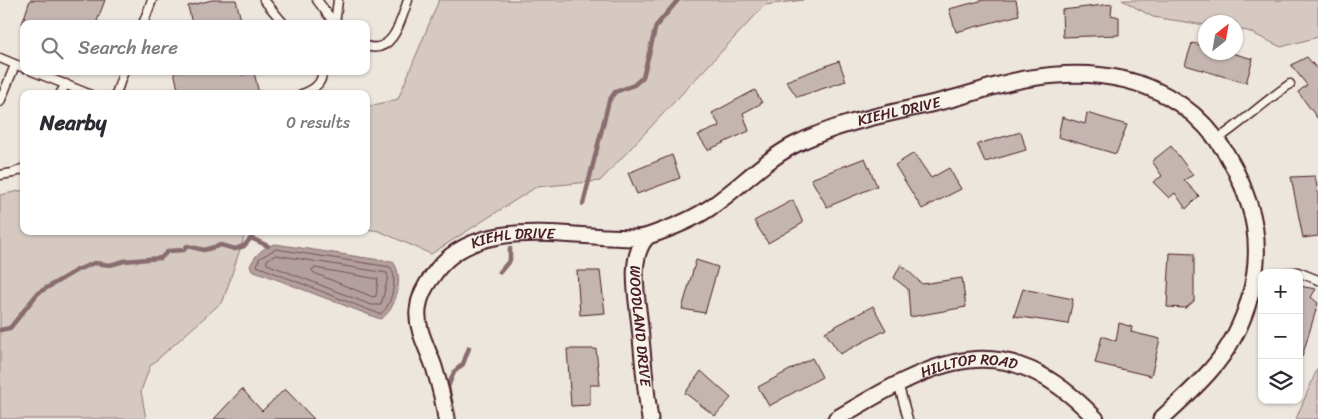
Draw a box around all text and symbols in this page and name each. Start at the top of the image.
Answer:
north arrow [1198,15,1243,60]
search box [20,20,370,75]
text: Search here [78,31,178,64]
icon: search [38,34,66,62]
street label: KIEHL DRIVE [854,89,945,134]
text: Nearby [40,104,106,142]
text: 0 results [286,108,350,137]
street label: KIEHL DRIVE [467,220,557,256]
street label: WOODLAND DRIVE [622,265,659,389]
map controls [1258,269,1303,404]
button: + [1258,269,1303,314]
button: − [1258,314,1303,359]
street label: HILLTOP ROAD [916,346,1021,385]
button: layers [1258,359,1303,404]

